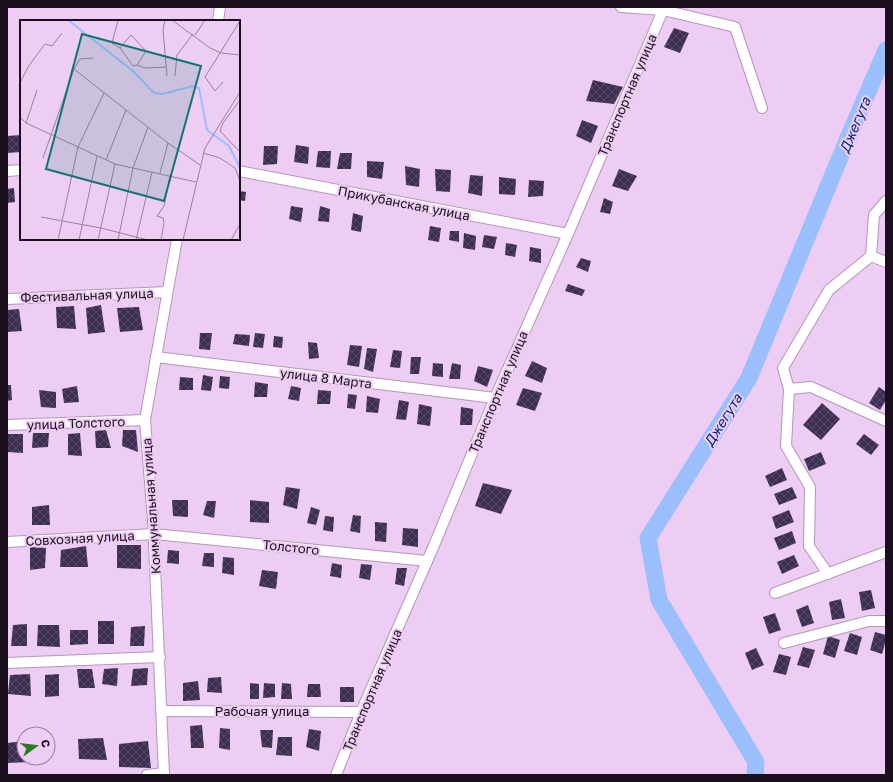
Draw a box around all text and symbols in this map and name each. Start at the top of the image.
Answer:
inset map [20,20,240,240]
street label: Транспортная улица [594,32,660,158]
water label: Джегута [835,93,874,156]
street label: Прикубанская улица [337,182,471,224]
street label: Фестивальная улица [20,285,154,305]
street label: Транспортная улица [465,329,531,455]
street label: улица 8 Марта [279,364,373,392]
water label: Джегута [699,389,746,450]
street label: улица Толстого [27,413,126,433]
street label: Коммунальная улица [138,437,164,575]
street label: Совхозная улица [25,527,135,549]
street label: Толстого [262,536,320,558]
street label: Транспортная улица [339,627,405,753]
street label: Рабочая улица [215,703,309,719]
north arrow [16,726,56,766]
text: С [39,738,53,749]

